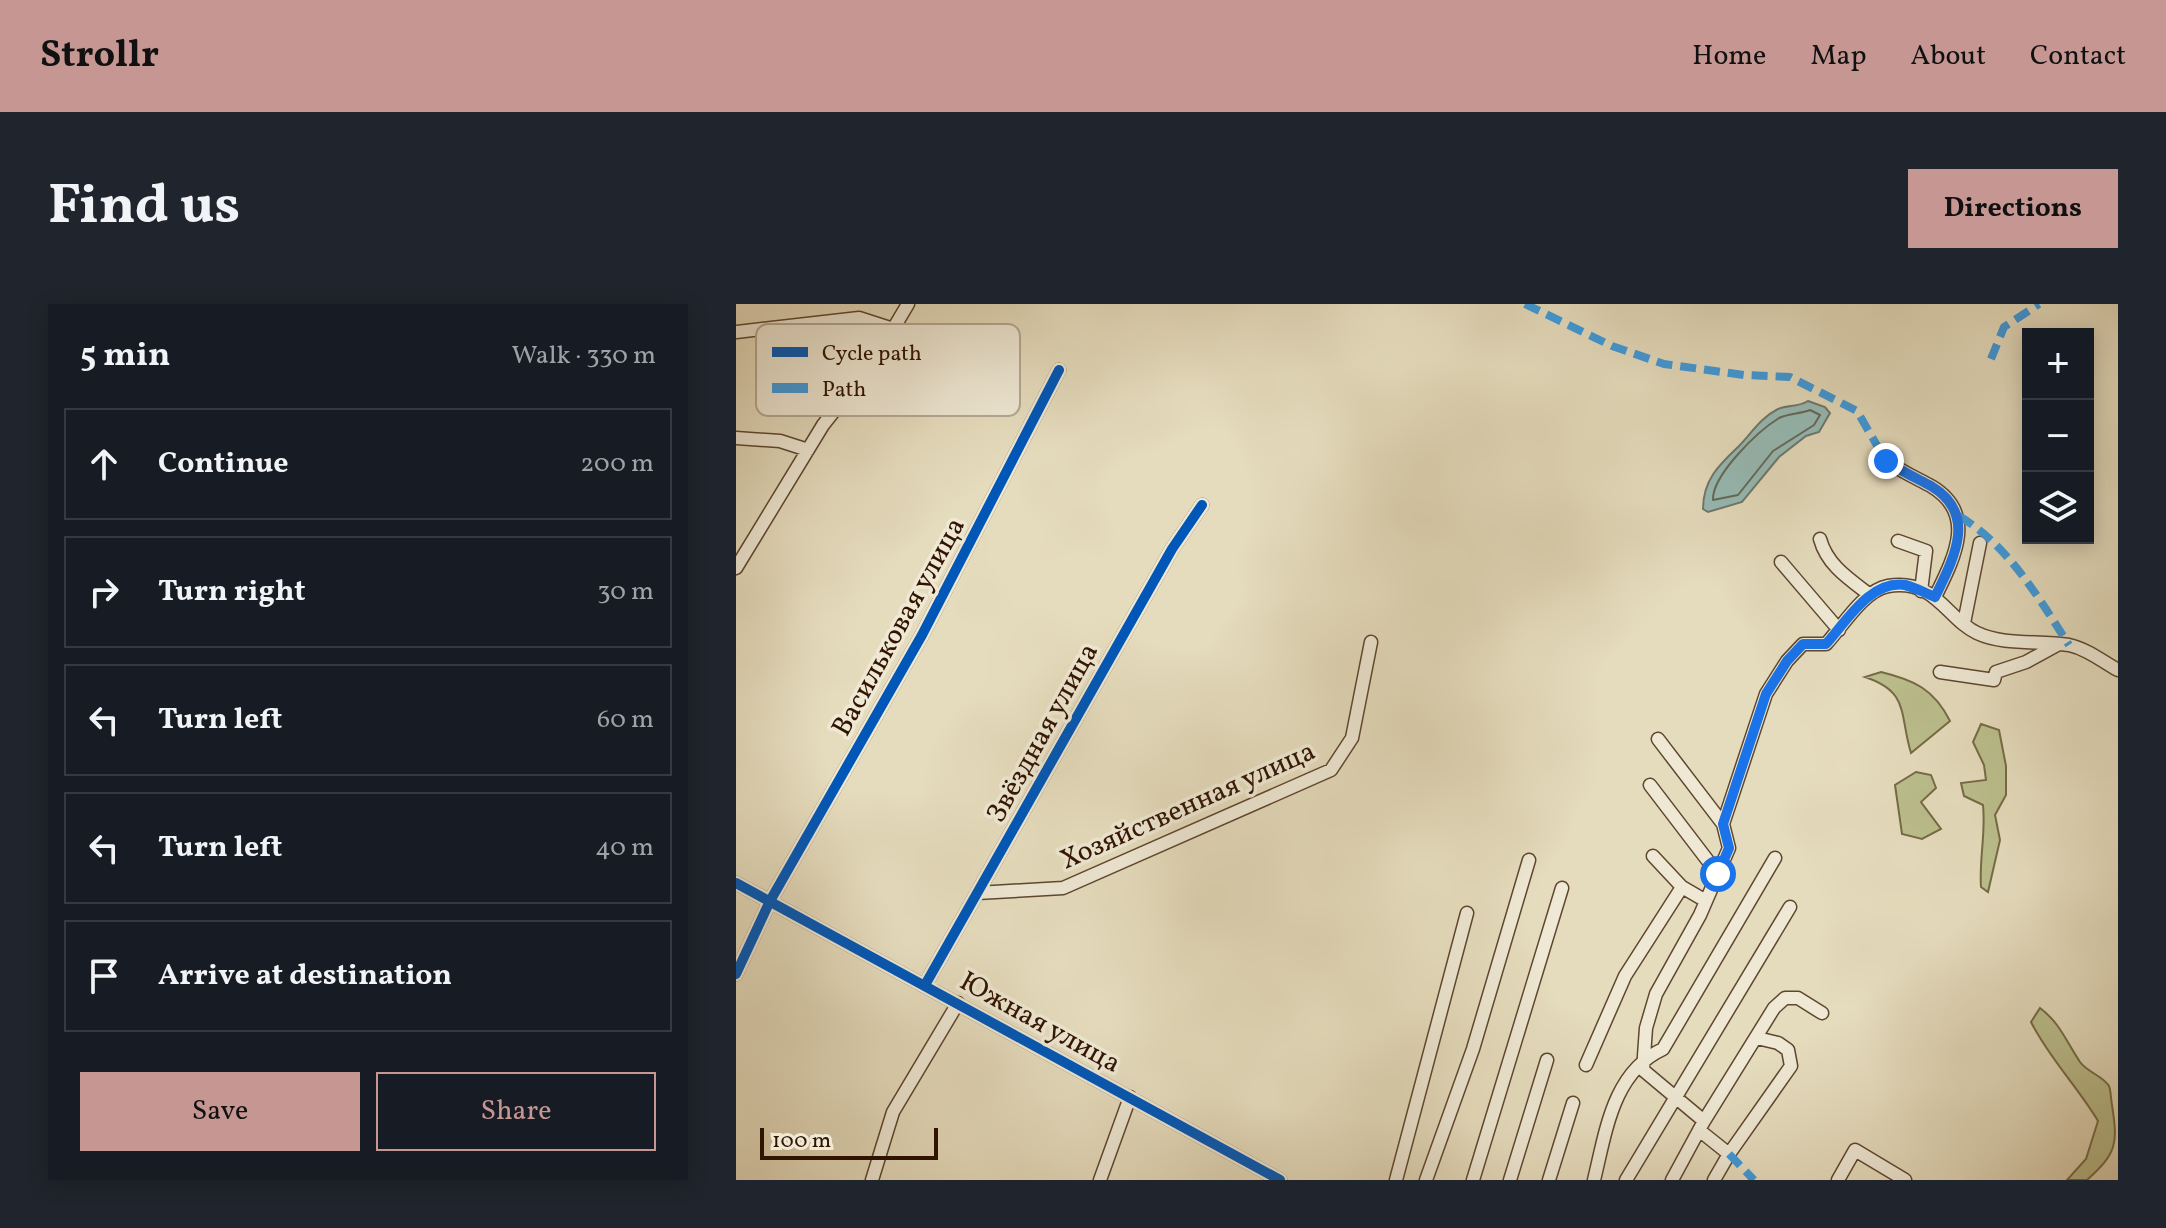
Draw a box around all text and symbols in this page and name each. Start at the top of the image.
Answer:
text: Strollr [40,30,159,83]
text: Home [1692,37,1766,76]
text: Map [1810,37,1866,76]
text: About [1910,37,1986,76]
text: Contact [2030,37,2126,76]
text: Find us [48,169,240,247]
button: Directions [1908,169,2118,248]
legend [756,324,1020,416]
map controls [2022,328,2094,544]
button: + [2022,328,2094,400]
text: 5 min [80,333,170,380]
text: Walk · 330 m [512,338,656,374]
text: Cycle path [822,339,922,370]
text: Path [822,375,866,406]
button: − [2022,400,2094,472]
icon: ahead [82,442,126,486]
text: Continue [158,443,289,485]
route end [1868,443,1904,479]
text: 200 m [580,446,654,482]
button: layers [2022,472,2094,544]
street label: Васильковая улица [823,511,976,744]
icon: right [82,570,126,614]
text: Turn right [158,571,306,613]
text: 30 m [597,574,654,610]
street label: Звёздная улица [978,636,1109,830]
icon: left [82,698,126,742]
text: Turn left [158,699,282,741]
text: 60 m [597,702,654,738]
street label: Хозяйственная улица [1054,732,1322,880]
icon: left [82,826,126,870]
text: Turn left [158,827,282,869]
text: 40 m [595,830,654,866]
route start [1700,856,1736,892]
icon: arrive [82,954,126,998]
text: Arrive at destination [158,955,452,997]
street label: Южная улица [952,963,1127,1084]
button: Save [80,1072,360,1151]
button: Share [376,1072,656,1151]
scale bar [760,1124,938,1160]
text: 100 m [772,1126,831,1157]

